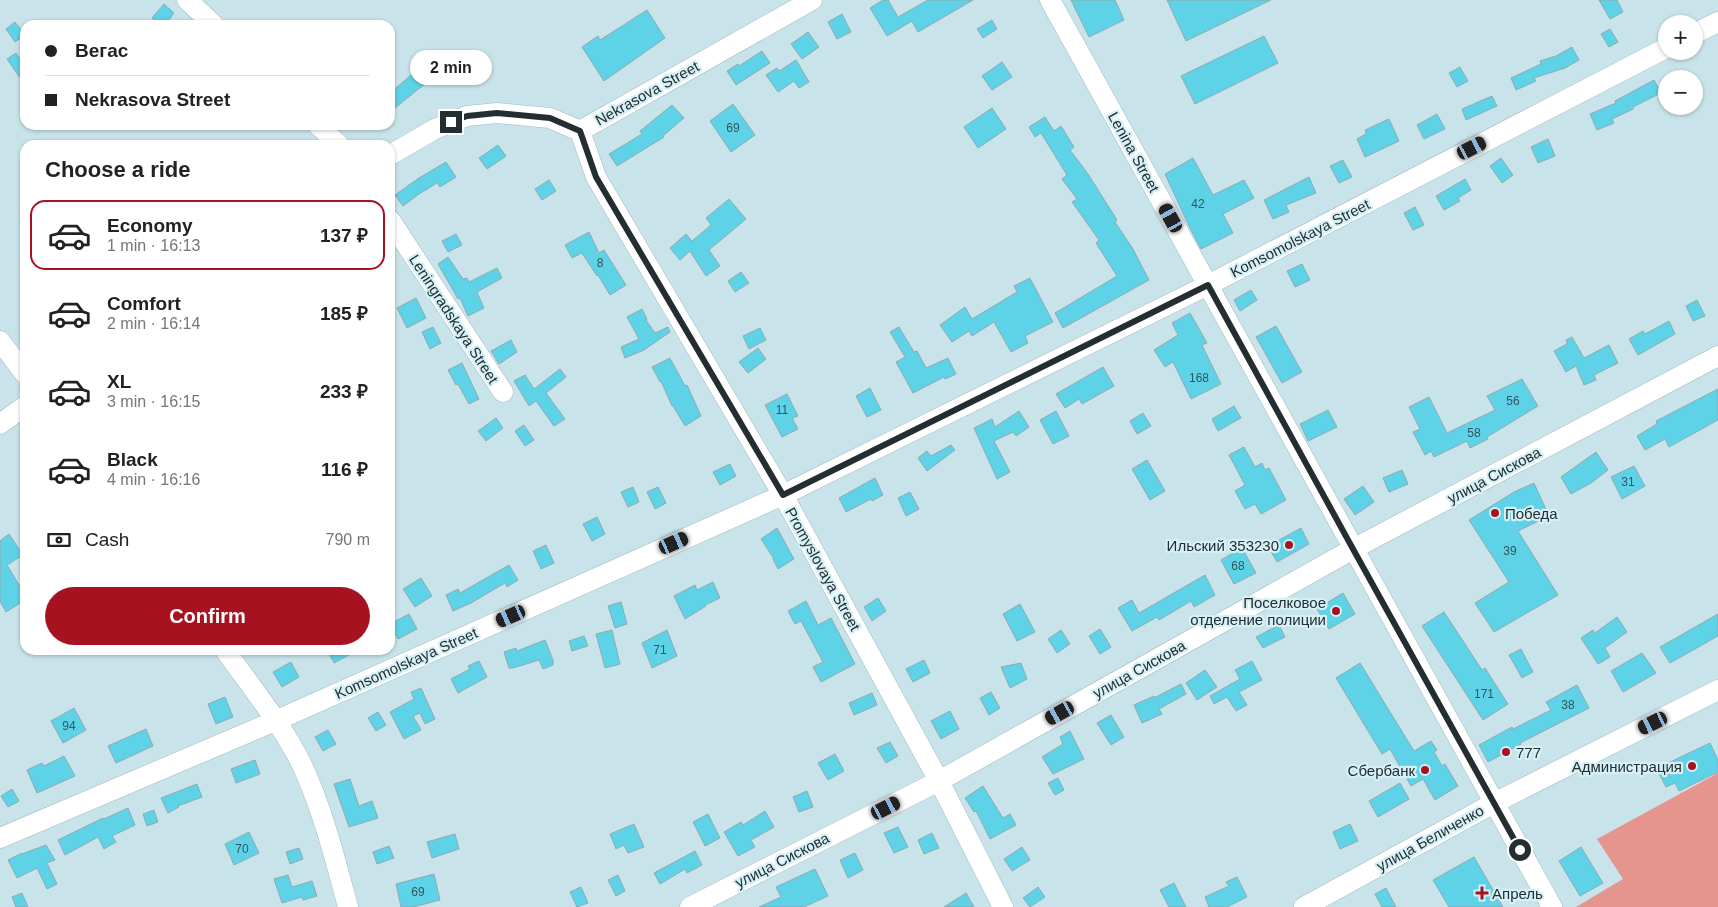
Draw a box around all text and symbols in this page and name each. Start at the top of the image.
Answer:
map controls [1658,15,1703,115]
button: + [1658,15,1703,60]
text: Вегас [75,40,128,61]
callout: 2 min [410,49,492,84]
street label: Nekrasova Street [592,57,703,129]
text: 2 min [430,59,472,76]
button: − [1658,70,1703,115]
text: Nekrasova Street [75,89,230,110]
street label: Lenina Street [1105,109,1163,196]
route end [440,111,462,133]
house number: 69 [726,121,740,135]
car [1455,135,1488,161]
text: Choose a ride [45,157,190,182]
street label: Komsomolskaya Street [1227,195,1373,281]
house number: 42 [1191,197,1205,211]
car [1157,201,1184,235]
icon: car [47,213,92,258]
text: Economy [107,215,193,236]
text: 137 ₽ [320,225,368,246]
text: 1 min · 16:13 [107,237,200,254]
street label: Leningradskaya Street [406,251,502,387]
house number: 8 [597,256,604,270]
icon: car [47,291,92,336]
text: Comfort [107,293,181,314]
text: 185 ₽ [320,303,368,324]
text: 2 min · 16:14 [107,315,200,332]
icon: car [47,369,92,414]
text: XL [107,371,131,392]
house number: 168 [1189,371,1209,385]
text: 233 ₽ [320,381,368,402]
text: 3 min · 16:15 [107,393,200,410]
house number: 56 [1506,394,1520,408]
house number: 11 [776,403,789,417]
house number: 58 [1467,426,1481,440]
street label: улица Сискова [1444,443,1544,507]
icon: car [47,447,92,492]
text: Black [107,449,158,470]
text: 116 ₽ [321,459,368,480]
text: 4 min · 16:16 [107,471,200,488]
house number: 31 [1621,475,1635,489]
street label: Promyslovaya Street [782,504,864,634]
place label: Победа [1505,505,1558,522]
marker: Победа [1489,507,1501,519]
icon: cash [45,526,73,554]
text: Cash [85,529,129,550]
car [657,530,690,556]
text: 790 m [326,531,370,548]
place label: Ильский 353230 [1167,537,1279,554]
marker: Ильский 353230 [1283,539,1295,551]
house number: 39 [1503,544,1517,558]
house number: 68 [1231,559,1245,573]
button: Confirm [45,587,370,645]
place label: Поселковое отделение полиции [1190,594,1326,628]
car [494,603,527,629]
marker: Поселковое отделение полиции [1330,605,1342,617]
street label: Komsomolskaya Street [332,624,481,702]
street label: улица Сискова [1090,636,1189,701]
house number: 71 [653,643,667,657]
house number: 171 [1474,687,1494,701]
house number: 38 [1561,698,1575,712]
car [1043,699,1076,727]
car [1636,710,1669,736]
house number: 94 [62,719,76,733]
place label: 777 [1516,744,1541,761]
marker: 777 [1500,746,1512,758]
place label: Администрация [1572,758,1682,775]
marker: Администрация [1686,760,1698,772]
place label: Сбербанк [1348,762,1415,779]
marker: Сбербанк [1419,764,1431,776]
car [869,795,902,821]
street label: улица Беличенко [1374,802,1486,874]
street label: улица Сискова [732,829,832,891]
route start [1509,839,1531,861]
house number: 70 [235,842,249,856]
house number: 69 [411,885,425,899]
place label: Апрель [1492,885,1543,902]
marker: Апрель [1476,887,1488,899]

